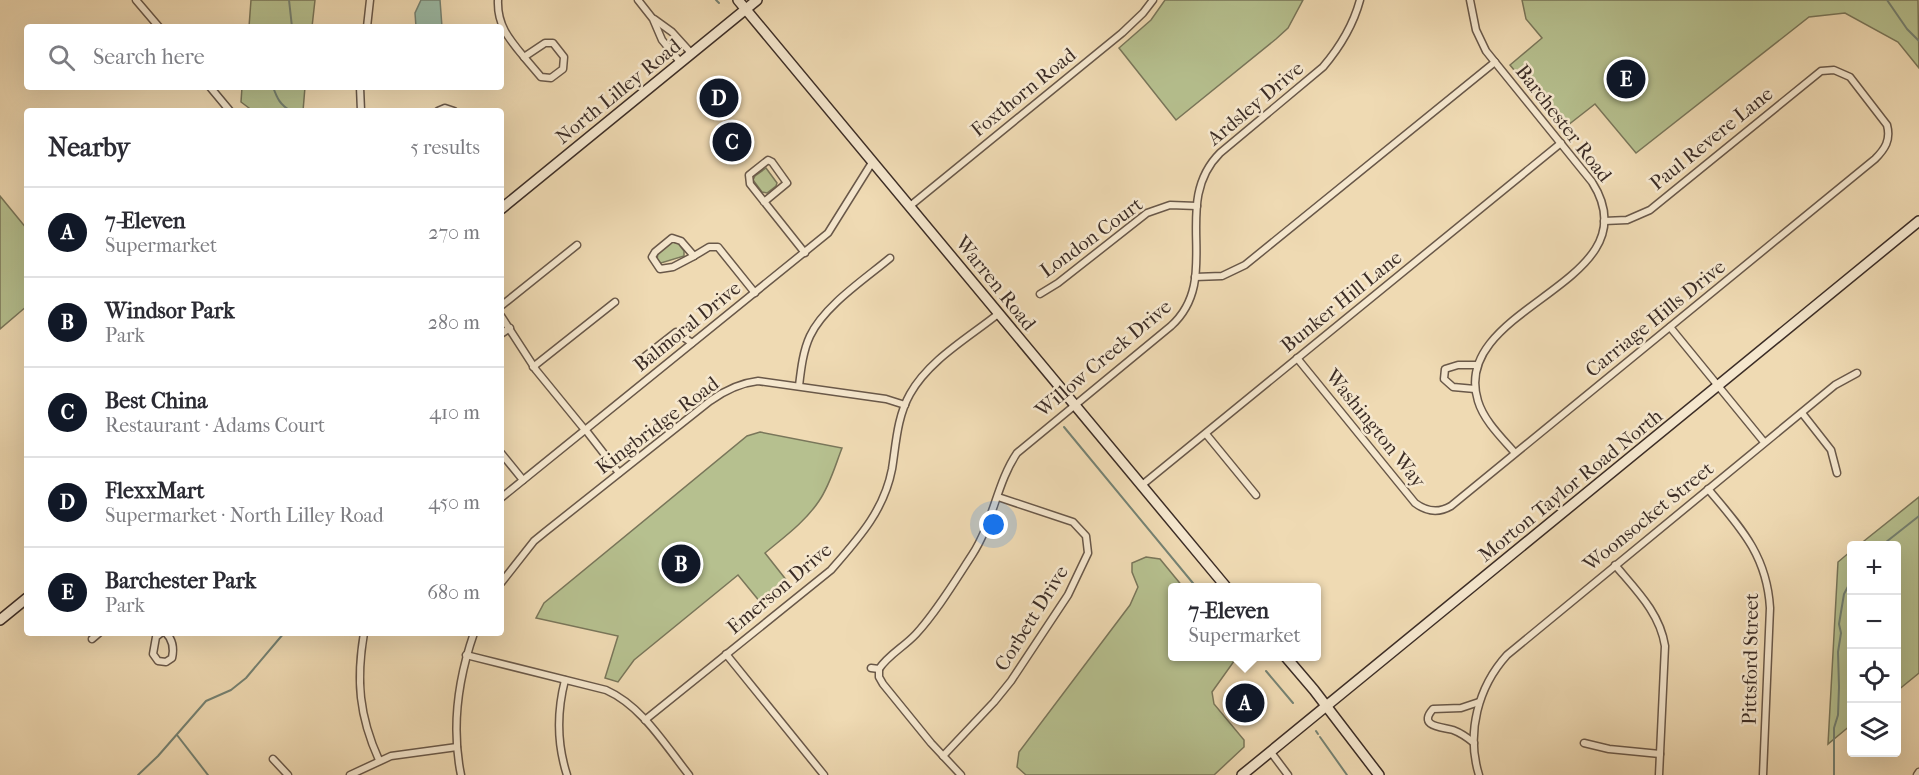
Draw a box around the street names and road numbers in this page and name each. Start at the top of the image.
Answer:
street label: North Lilley Road [551,33,686,149]
street label: Foxthorn Road [966,42,1081,142]
street label: Ardsley Drive [1202,57,1308,151]
street label: Barchester Road [1511,60,1617,187]
street label: Paul Revere Lane [1645,82,1777,195]
street label: London Court [1036,193,1147,282]
street label: Warren Road [950,231,1041,336]
street label: Bunker Hill Lane [1276,246,1406,357]
street label: Carriage Hills Drive [1581,255,1730,382]
street label: Balmoral Drive [629,276,745,376]
street label: Willow Creek Drive [1030,295,1176,423]
street label: Washington Way [1320,364,1431,493]
street label: Kingbridge Road [591,371,724,479]
street label: Morton Taylor Road North [1474,404,1667,567]
street label: Woonsocket Street [1578,457,1718,576]
street label: Emerson Drive [722,538,836,639]
street label: Corbett Drive [990,561,1073,675]
street label: Pittsford Street [1738,593,1763,725]

